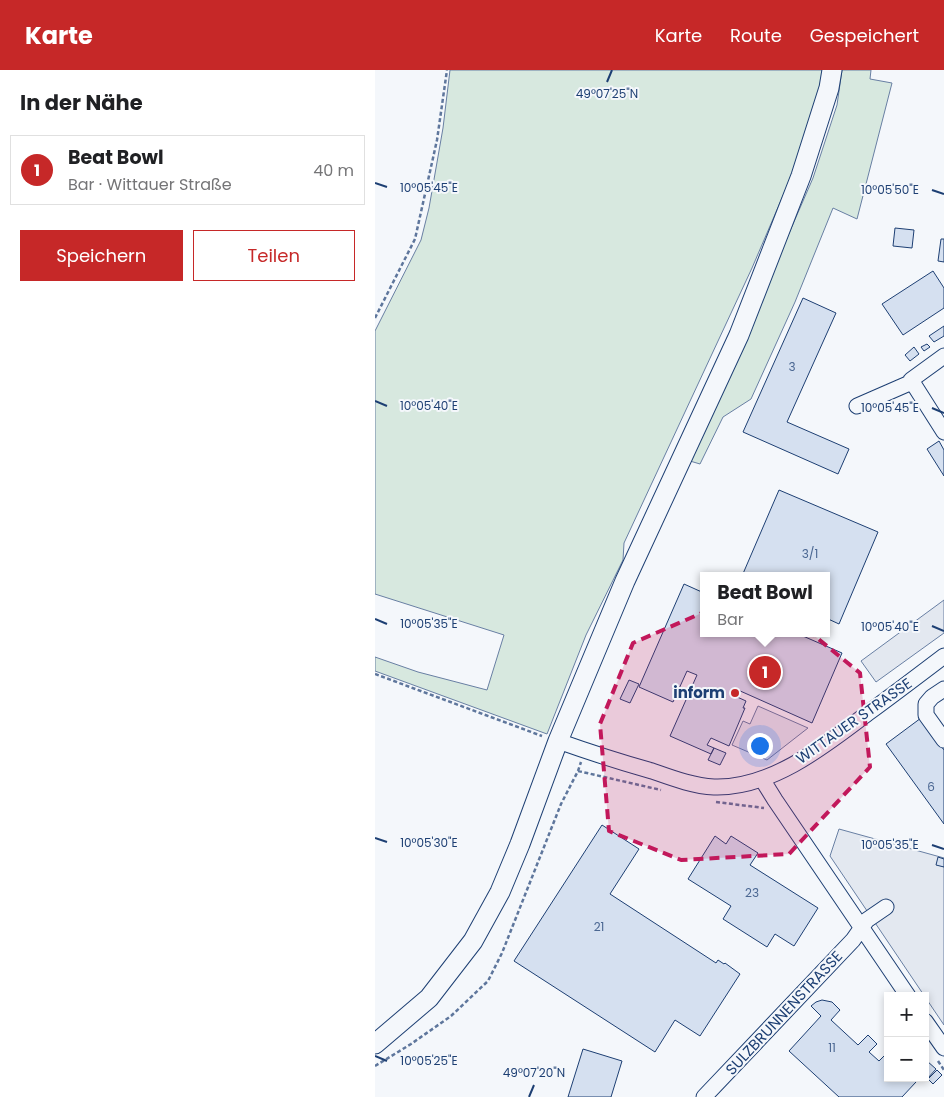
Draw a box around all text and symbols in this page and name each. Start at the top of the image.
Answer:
text: Karte [25,19,93,52]
text: Karte [655,23,702,48]
text: Route [730,23,782,48]
text: Gespeichert [810,23,919,48]
text: 49°07'25"N [576,85,638,102]
text: In der Nähe [20,88,143,117]
text: Beat Bowl [68,144,164,171]
text: 1 [34,159,40,182]
text: 40 m [313,159,354,182]
text: Bar · Wittauer Straße [68,173,232,196]
text: 10°05'45"E [400,179,458,196]
text: 10°05'50"E [861,181,919,198]
button: Speichern [20,230,183,281]
button: Teilen [193,230,355,281]
house number: 3 [788,358,796,375]
text: 10°05'40"E [400,397,458,414]
text: 10°05'45"E [861,399,919,416]
house number: 3/1 [802,545,818,562]
popup [700,572,830,637]
text: Beat Bowl [717,579,813,606]
text: Bar [717,608,744,631]
text: 10°05'35"E [400,615,458,632]
text: 10°05'40"E [861,618,919,635]
pin: 1 [749,653,781,691]
street label: WITTAUER STRASSE [792,673,916,769]
place label: inform [673,682,725,703]
marker: inform [729,687,741,699]
your location [747,733,773,759]
house number: 6 [927,778,935,795]
text: 10°05'30"E [400,834,458,851]
text: 10°05'35"E [861,836,919,853]
house number: 23 [745,884,759,901]
house number: 21 [594,918,604,935]
street label: SULZBRUNNENSTRASSE [720,946,847,1079]
map controls [884,992,929,1082]
button: + [884,992,929,1037]
button: − [884,1037,929,1082]
house number: 11 [828,1039,836,1056]
text: 10°05'25"E [400,1052,458,1069]
text: 49°07'20"N [503,1064,565,1081]

